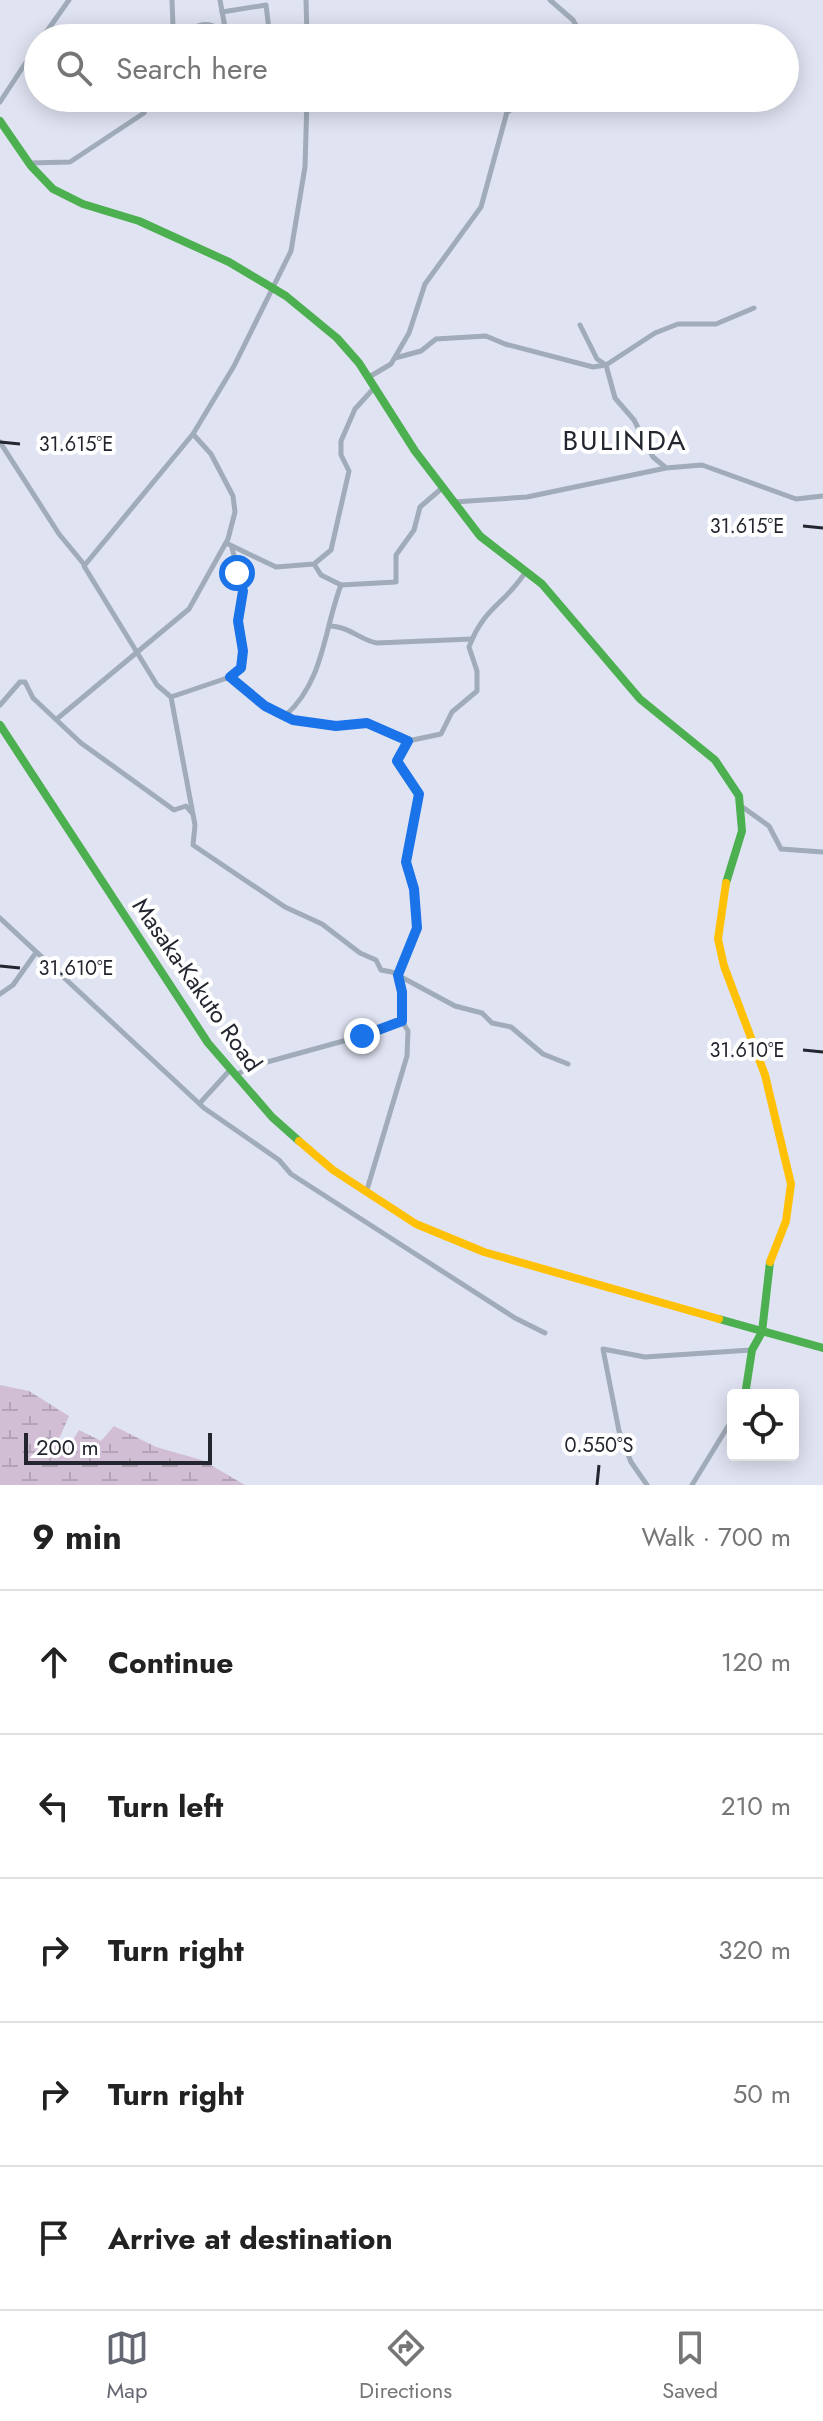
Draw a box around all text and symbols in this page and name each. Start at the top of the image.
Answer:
search box [24,24,799,112]
icon: search [52,46,96,90]
text: Search here [116,47,268,90]
district label: BULINDA [563,420,688,461]
text: 31.615°E [39,430,113,459]
text: 31.615°E [710,512,784,541]
route start [219,555,255,591]
street label: Masaka-Kakuto Road [124,891,271,1079]
text: 31.610°E [39,954,114,983]
route end [344,1018,380,1054]
text: 31.610°E [710,1036,785,1065]
map controls [727,1389,799,1461]
button: locate [727,1389,799,1461]
scale bar [24,1429,212,1465]
text: 200 m [36,1431,99,1463]
text: 0.550°S [564,1431,634,1460]
text: 9 min [32,1513,122,1562]
text: Walk · 700 m [642,1518,791,1556]
icon: ahead [32,1640,76,1684]
text: Continue [108,1641,234,1684]
text: 120 m [721,1643,791,1681]
icon: left [32,1784,76,1828]
text: Turn left [108,1785,223,1828]
text: 210 m [721,1787,791,1825]
icon: right [32,1928,76,1972]
text: Turn right [108,1929,244,1972]
text: 320 m [718,1931,791,1969]
icon: right [32,2072,76,2116]
text: Turn right [108,2073,244,2116]
text: 50 m [733,2075,791,2113]
icon: arrive [32,2216,76,2260]
text: Arrive at destination [108,2217,393,2260]
tab: Map [105,2326,149,2406]
tab: Directions [359,2326,452,2406]
tab: Saved [662,2326,718,2406]

